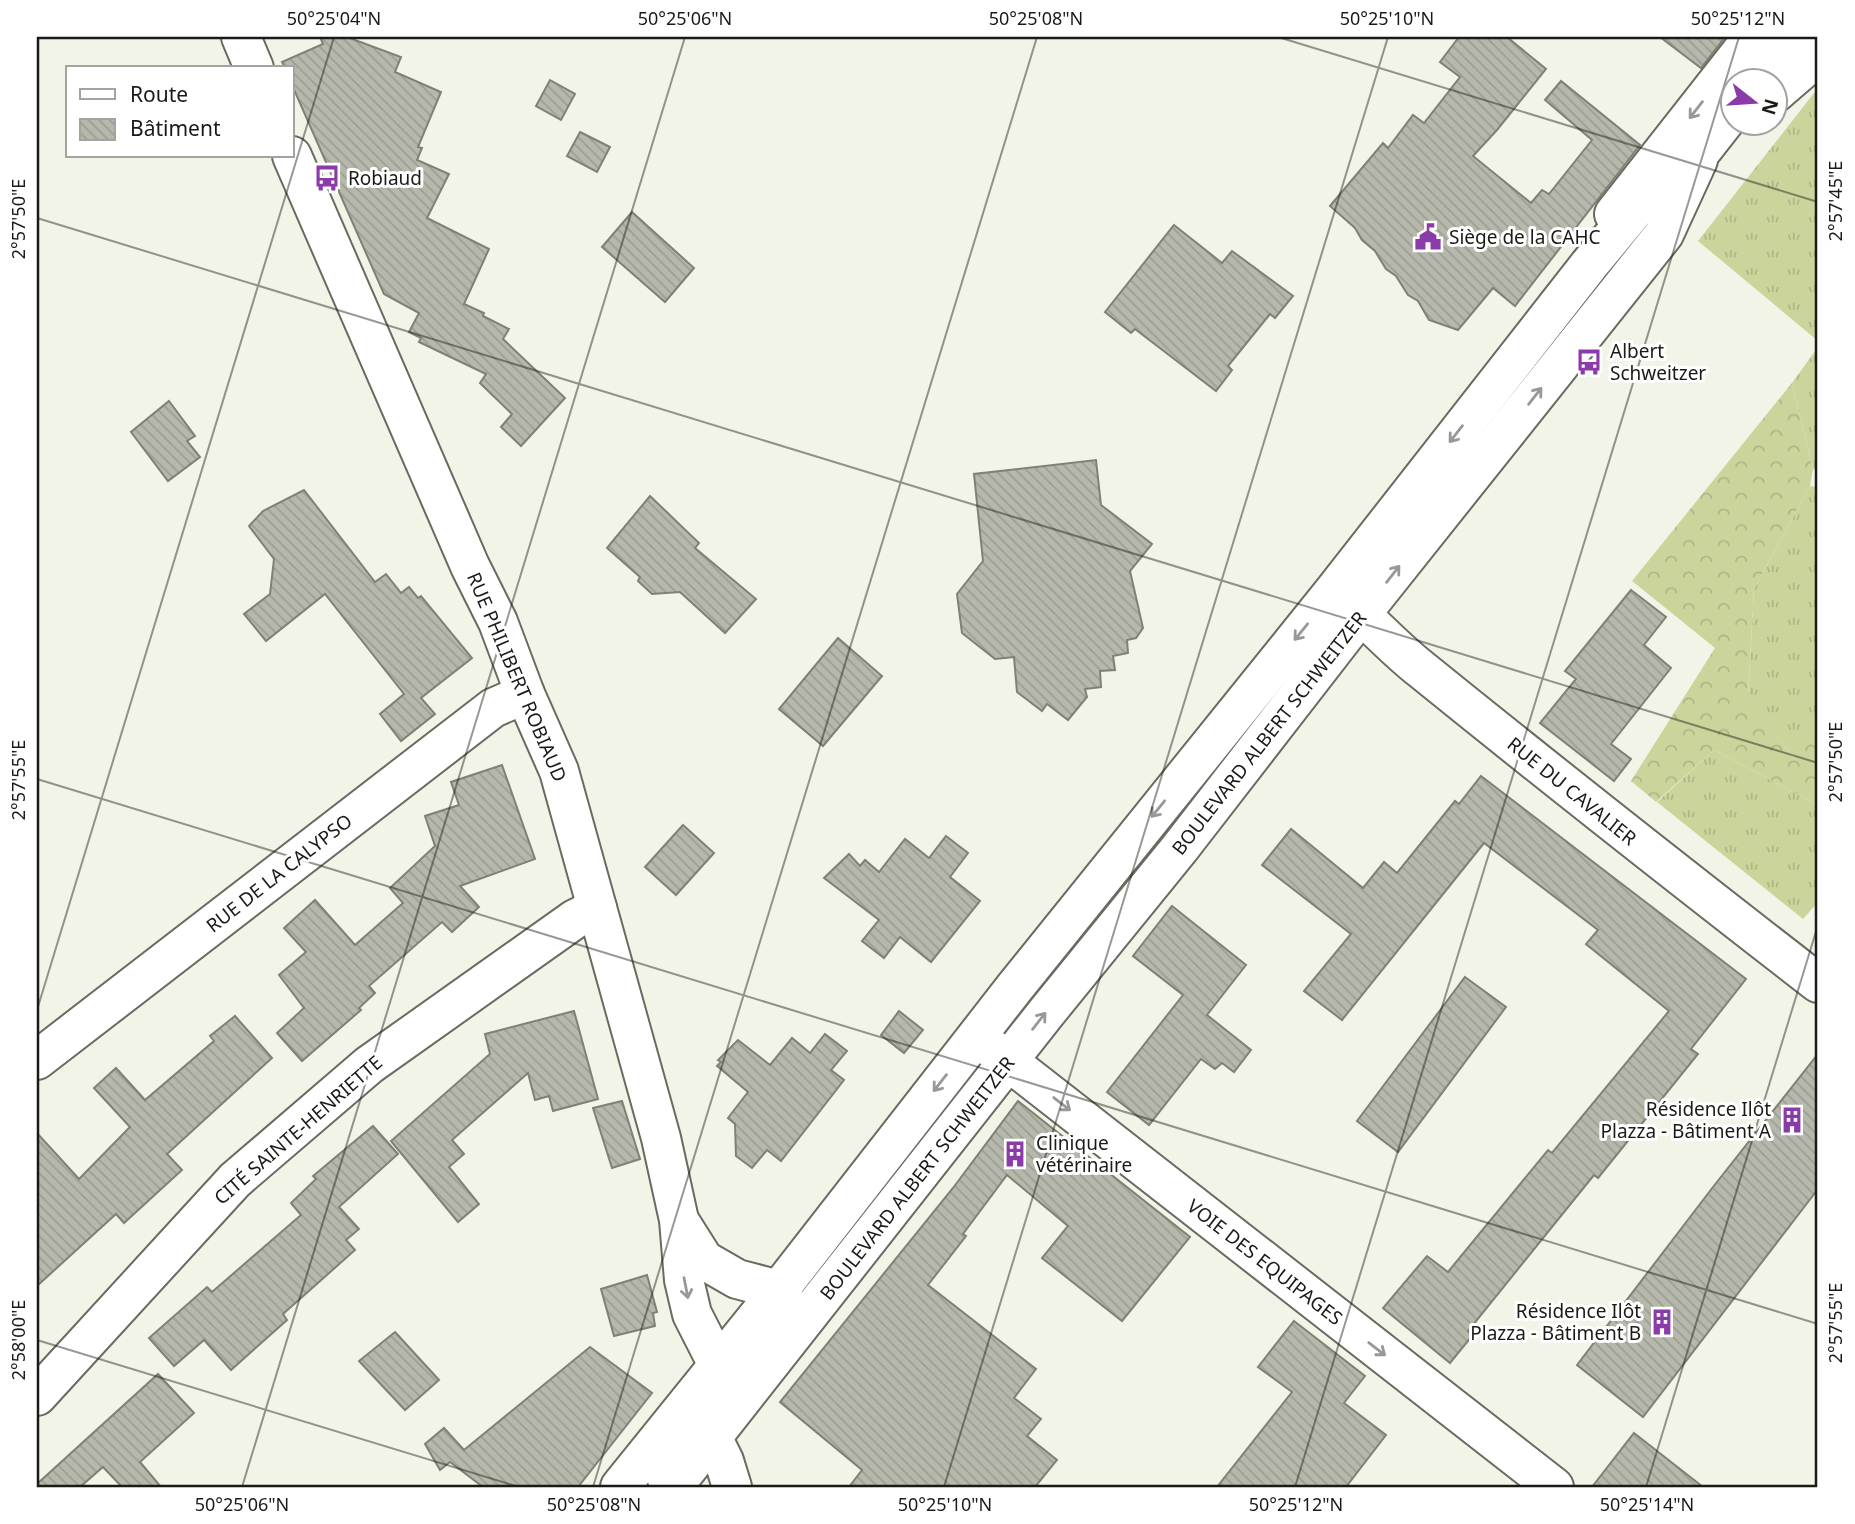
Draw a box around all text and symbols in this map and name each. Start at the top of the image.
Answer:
text: 50°25'04"N [287,6,381,30]
text: 50°25'06"N [638,6,732,30]
text: 50°25'08"N [989,6,1083,30]
text: 50°25'10"N [1340,6,1434,30]
text: 50°25'12"N [1691,6,1785,30]
legend [66,66,294,158]
north arrow [1718,66,1788,136]
text: Route [130,80,188,108]
text: N [1756,96,1785,118]
one-way arrow [1688,100,1704,118]
text: Bâtiment [130,114,221,142]
text: 2°57'45"E [1823,161,1847,241]
bus stop icon: Robiaud [312,163,342,193]
place label: Robiaud [348,165,422,191]
text: 2°57'50"E [6,179,30,259]
public building icon: Siège de la CAHC [1413,222,1443,252]
place label: Siège de la CAHC [1449,224,1600,250]
place label: Albert Schweitzer [1610,338,1706,386]
bus stop icon: Albert Schweitzer [1574,347,1604,377]
one-way arrow [1527,387,1542,405]
one-way arrow [1449,424,1464,443]
one-way arrow [1386,566,1401,584]
street label: RUE PHILIBERT ROBIAUD [461,568,573,786]
street label: BOULEVARD ALBERT SCHWEITZER [1166,606,1372,860]
one-way arrow [1293,623,1308,641]
text: 2°57'50"E [1823,722,1847,802]
street label: RUE DU CAVALIER [1502,731,1642,851]
text: 2°57'55"E [6,740,30,820]
one-way arrow [1150,800,1166,818]
street label: RUE DE LA CALYPSO [201,808,357,938]
one-way arrow [1032,1013,1047,1031]
street label: CITÉ SAINTE-HENRIETTE [208,1050,388,1210]
street label: BOULEVARD ALBERT SCHWEITZER [814,1051,1020,1305]
one-way arrow [933,1074,948,1092]
one-way arrow [1052,1096,1071,1111]
place label: Résidence Ilôt Plazza - Bâtiment A [1600,1096,1772,1144]
building icon: Résidence Ilôt Plazza - Bâtiment A [1777,1105,1807,1135]
place label: Clinique vétérinaire [1036,1130,1132,1178]
building icon: Clinique vétérinaire [1000,1139,1030,1169]
street label: VOIE DES EQUIPAGES [1182,1193,1348,1331]
one-way arrow [680,1276,694,1299]
text: 2°57'55"E [1823,1283,1847,1363]
place label: Résidence Ilôt Plazza - Bâtiment B [1470,1298,1641,1346]
text: 2°58'00"E [6,1300,30,1380]
building icon: Résidence Ilôt Plazza - Bâtiment B [1647,1307,1677,1337]
one-way arrow [1367,1341,1385,1356]
text: 50°25'06"N [195,1492,289,1516]
text: 50°25'08"N [547,1492,641,1516]
text: 50°25'10"N [898,1492,992,1516]
text: 50°25'12"N [1249,1492,1343,1516]
text: 50°25'14"N [1600,1492,1694,1516]

